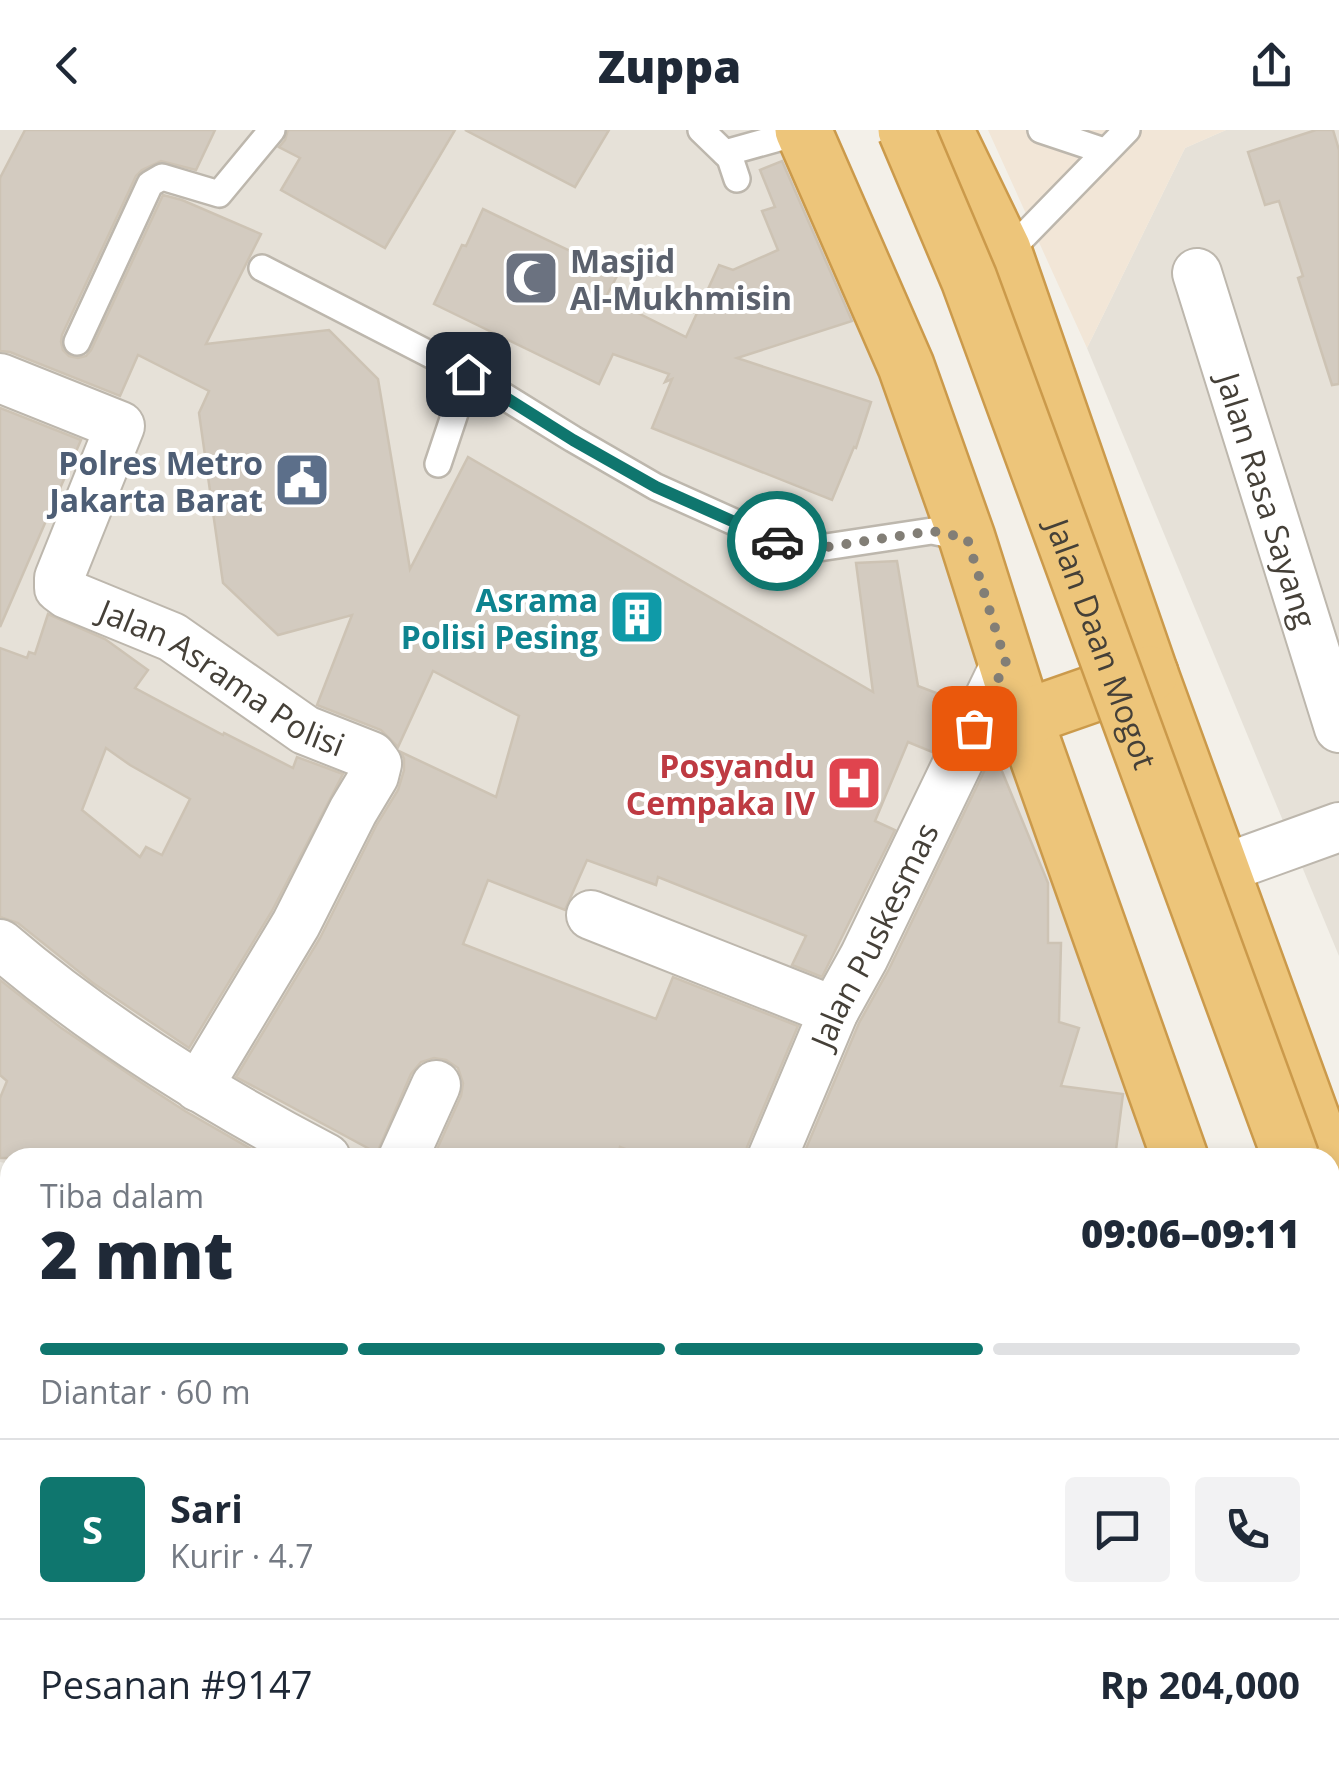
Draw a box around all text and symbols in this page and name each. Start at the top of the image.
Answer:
text: Zuppa [598,35,741,96]
icon: back [40,38,95,93]
icon: share [1244,38,1299,93]
place label: Masjid Al-Mukhmisin [570,239,792,319]
mosque icon: Masjid Al-Mukhmisin [501,248,561,308]
pin [426,332,511,417]
icon: home [441,347,496,402]
street label: Jalan Rasa Sayang [1207,364,1328,633]
place label: Polres Metro Jakarta Barat [46,441,263,521]
public building icon: Polres Metro Jakarta Barat [272,450,332,510]
courier [727,491,827,591]
street label: Jalan Daan Mogot [1036,510,1168,774]
icon: car [750,514,805,569]
place label: Asrama Polisi Pesing [401,578,598,658]
street label: Jalan Asrama Polisi [90,587,351,765]
building icon: Asrama Polisi Pesing [607,587,667,647]
pin [932,686,1017,771]
icon: bag [947,701,1002,756]
place label: Posyandu Cempaka IV [626,744,815,824]
hospital icon: Posyandu Cempaka IV [824,753,884,813]
street label: Jalan Puskesmas [798,815,947,1057]
text: Tiba dalam [40,1174,204,1217]
text: 09:06–09:11 [1081,1207,1300,1259]
text: 2 mnt [40,1210,233,1298]
text: Diantar · 60 m [40,1370,251,1413]
button: chat [1065,1477,1170,1582]
button: phone [1195,1477,1300,1582]
text: Sari [170,1482,243,1534]
text: S [82,1503,103,1555]
text: Kurir · 4.7 [170,1534,313,1577]
text: Pesanan #9147 [40,1658,312,1710]
text: Rp 204,000 [1100,1658,1300,1710]

